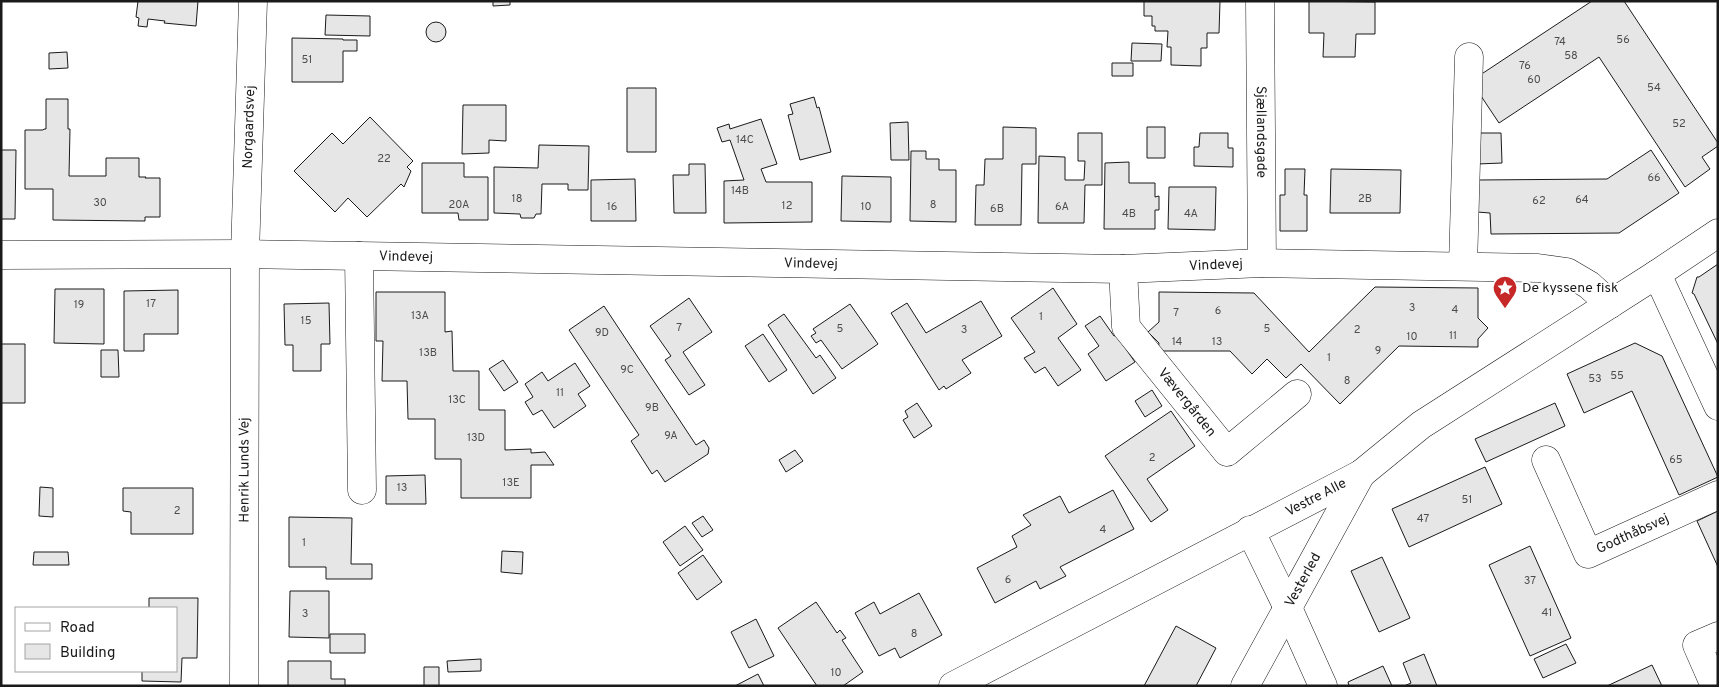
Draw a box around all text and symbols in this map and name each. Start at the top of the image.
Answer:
house number: 56 [1616,33,1630,47]
house number: 74 [1554,35,1566,49]
house number: 58 [1564,49,1578,63]
house number: 51 [302,53,312,67]
house number: 76 [1519,59,1531,73]
house number: 60 [1527,73,1541,87]
house number: 54 [1647,81,1661,95]
street label: Norgaardsvej [239,85,259,169]
street label: Sjællandsgade [1252,86,1270,178]
house number: 52 [1672,117,1686,131]
house number: 14C [736,133,754,147]
house number: 22 [377,152,391,166]
house number: 66 [1647,171,1661,185]
house number: 14B [731,184,749,198]
house number: 18 [512,192,522,206]
house number: 2B [1358,192,1372,206]
house number: 64 [1575,193,1589,207]
house number: 62 [1532,194,1546,208]
house number: 30 [93,196,107,210]
house number: 20A [449,198,469,212]
house number: 8 [930,198,936,212]
house number: 12 [782,199,792,213]
house number: 16 [607,200,617,214]
house number: 10 [860,200,872,214]
house number: 6A [1055,200,1069,214]
house number: 6B [990,202,1004,216]
house number: 4B [1122,207,1136,221]
house number: 4A [1184,207,1198,221]
street label: Vindevej [379,248,433,266]
street label: Vindevej [784,255,838,273]
street label: Vindevej [1188,255,1243,275]
place icon: De kyssene fisk [1492,275,1518,309]
place label: De kyssene fisk [1522,280,1618,297]
house number: 17 [146,297,156,311]
house number: 19 [74,298,84,312]
house number: 3 [1409,301,1415,315]
house number: 4 [1452,303,1459,317]
house number: 6 [1215,304,1221,318]
house number: 7 [1173,306,1179,320]
house number: 13A [411,309,429,323]
house number: 1 [1039,310,1043,324]
house number: 15 [301,314,312,328]
house number: 7 [676,321,682,335]
house number: 5 [837,322,844,336]
house number: 5 [1264,322,1271,336]
house number: 3 [961,323,967,337]
house number: 2 [1354,323,1360,337]
house number: 9D [595,326,609,340]
house number: 11 [1449,329,1457,343]
house number: 10 [1406,330,1418,344]
house number: 14 [1172,335,1183,349]
house number: 13 [1212,335,1222,349]
house number: 9 [1375,344,1381,358]
house number: 13B [419,346,437,360]
house number: 1 [1327,351,1331,365]
house number: 9C [620,363,634,377]
street label: Vævergården [1154,365,1220,440]
house number: 55 [1610,369,1624,383]
house number: 53 [1588,372,1602,386]
house number: 8 [1344,374,1350,388]
house number: 11 [556,386,564,400]
house number: 13C [448,393,466,407]
house number: 9B [645,401,659,415]
street label: Henrik Lunds Vej [236,417,253,523]
house number: 9A [664,429,678,443]
house number: 13D [467,431,485,445]
house number: 2 [1149,451,1155,465]
house number: 65 [1669,453,1683,467]
street label: Vestre Alle [1283,475,1349,520]
house number: 13E [502,476,520,490]
house number: 13 [397,481,407,495]
house number: 51 [1462,493,1472,507]
house number: 2 [174,504,180,518]
street label: Godthåbsvej [1594,510,1672,558]
house number: 47 [1417,512,1429,526]
house number: 4 [1100,523,1107,537]
house number: 1 [302,536,306,550]
street label: Vesterled [1281,550,1325,610]
house number: 6 [1005,573,1011,587]
house number: 37 [1524,574,1536,588]
house number: 41 [1542,606,1552,620]
legend [15,607,178,672]
house number: 3 [302,607,308,621]
text: Road [60,619,95,638]
house number: 8 [911,627,917,641]
text: Building [60,644,115,663]
house number: 10 [830,666,842,680]

